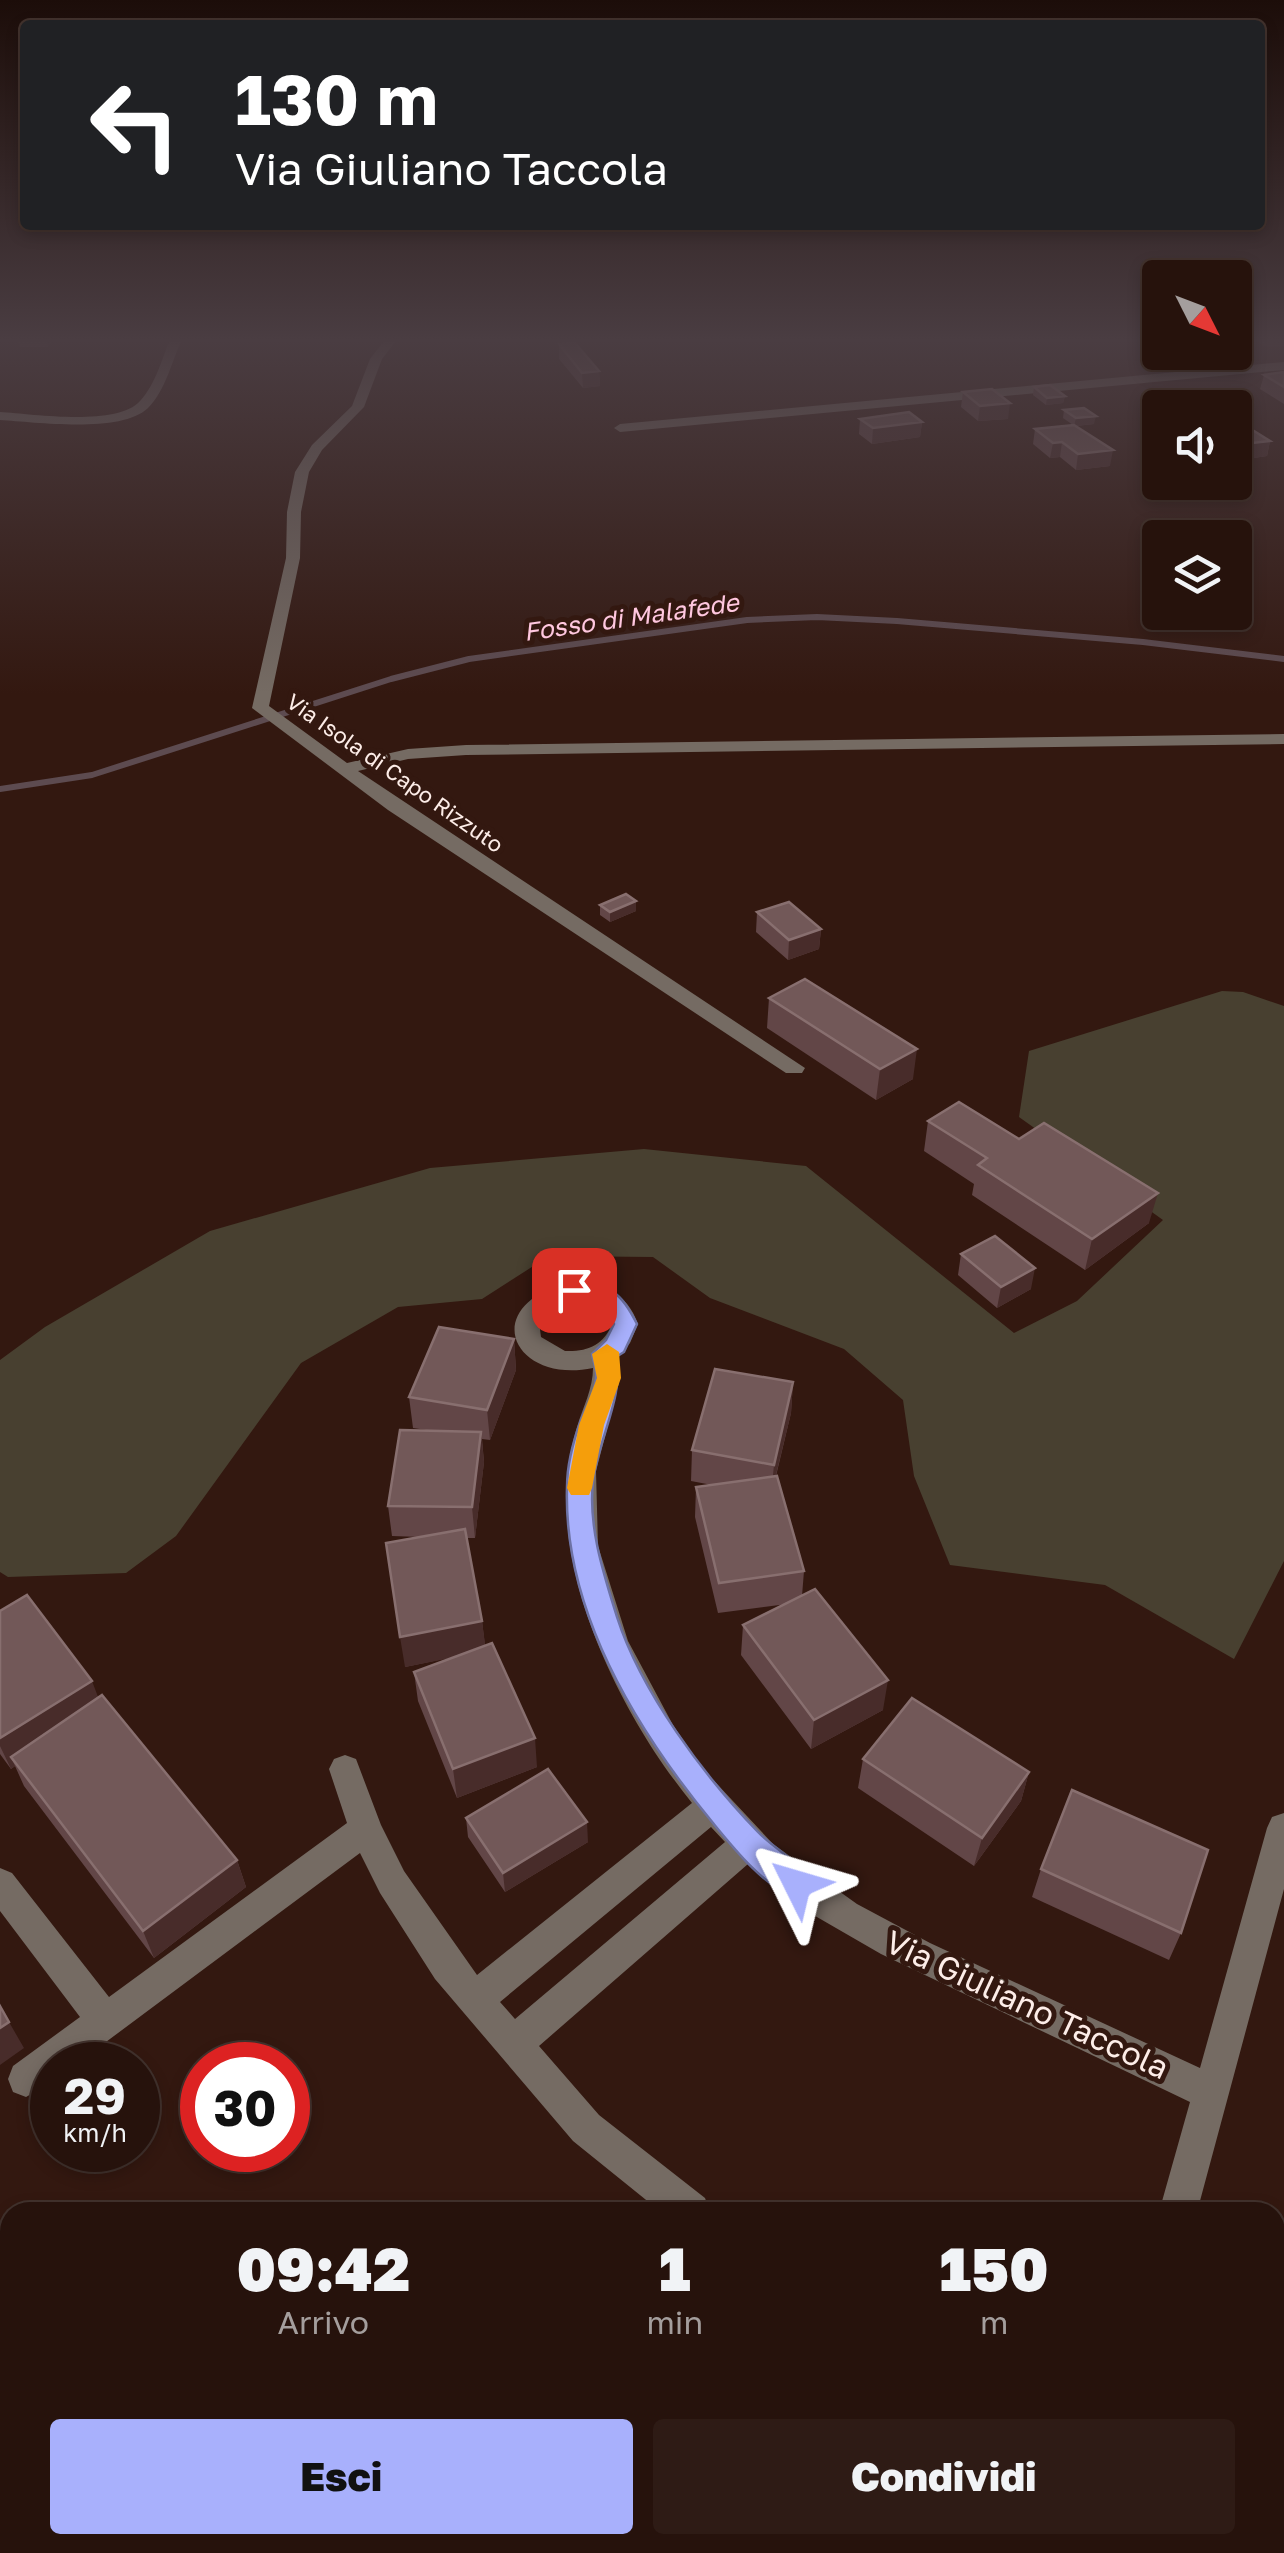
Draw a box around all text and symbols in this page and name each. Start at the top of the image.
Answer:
text: 130 m [235,56,438,140]
icon: left [70,60,200,190]
text: Via Giuliano Taccola [235,141,668,195]
north arrow [1142,260,1252,370]
map controls [1142,260,1252,630]
button: sound [1142,390,1252,500]
button: layers [1142,520,1252,630]
water label: Fosso di Malafede [521,586,742,647]
street label: Via Isola di Capo Rizzuto [282,687,509,858]
pin [532,1248,617,1333]
icon: arrive [547,1263,602,1318]
position arrow [745,1832,849,1936]
street label: Via Giuliano Taccola [880,1922,1175,2086]
speed limit sign: 30 [180,2042,310,2172]
text: 29 [64,2065,126,2125]
text: km/h [63,2117,127,2148]
text: 09:42 [236,2232,410,2304]
text: 1 [659,2232,691,2304]
text: 150 [940,2232,1049,2304]
text: Arrivo [278,2303,369,2341]
text: min [647,2303,703,2341]
text: m [980,2303,1008,2341]
button: Esci [50,2419,633,2534]
button: Condividi [653,2419,1235,2534]

